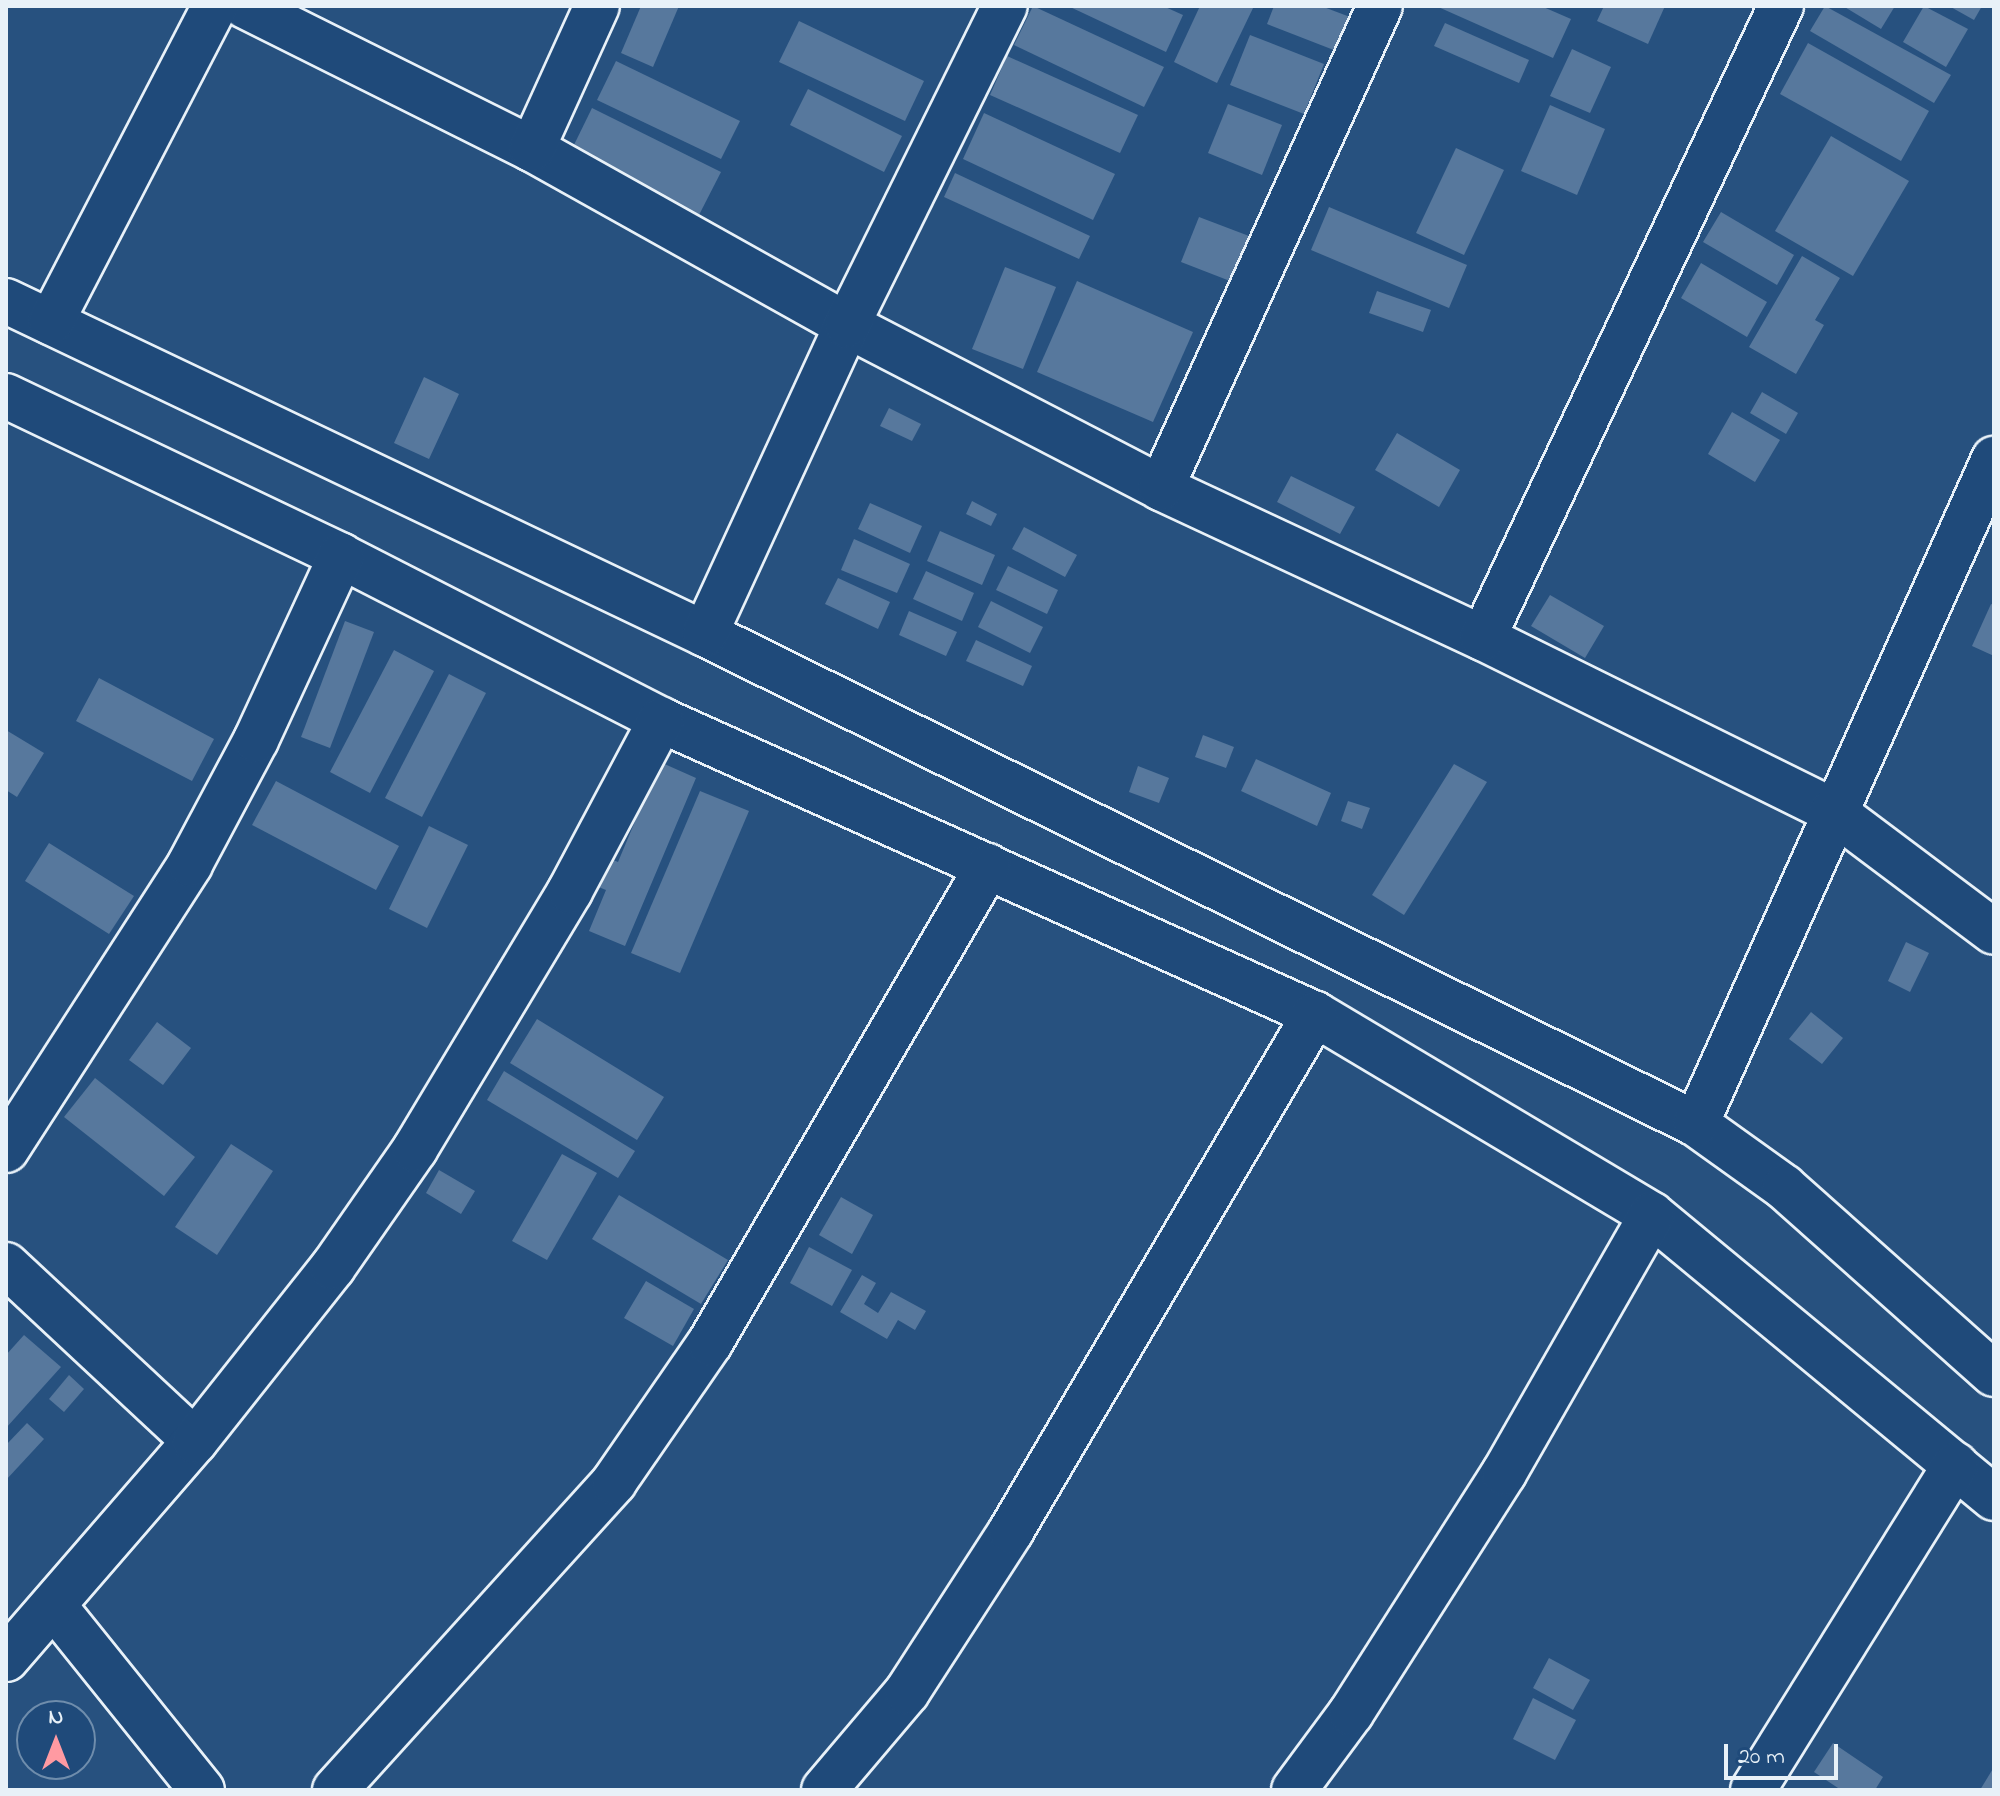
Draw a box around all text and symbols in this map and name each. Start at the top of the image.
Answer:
north arrow [16,1700,96,1780]
text: N [49,1702,63,1734]
scale bar [1728,1728,1842,1778]
text: 20 m [1738,1740,1785,1775]

